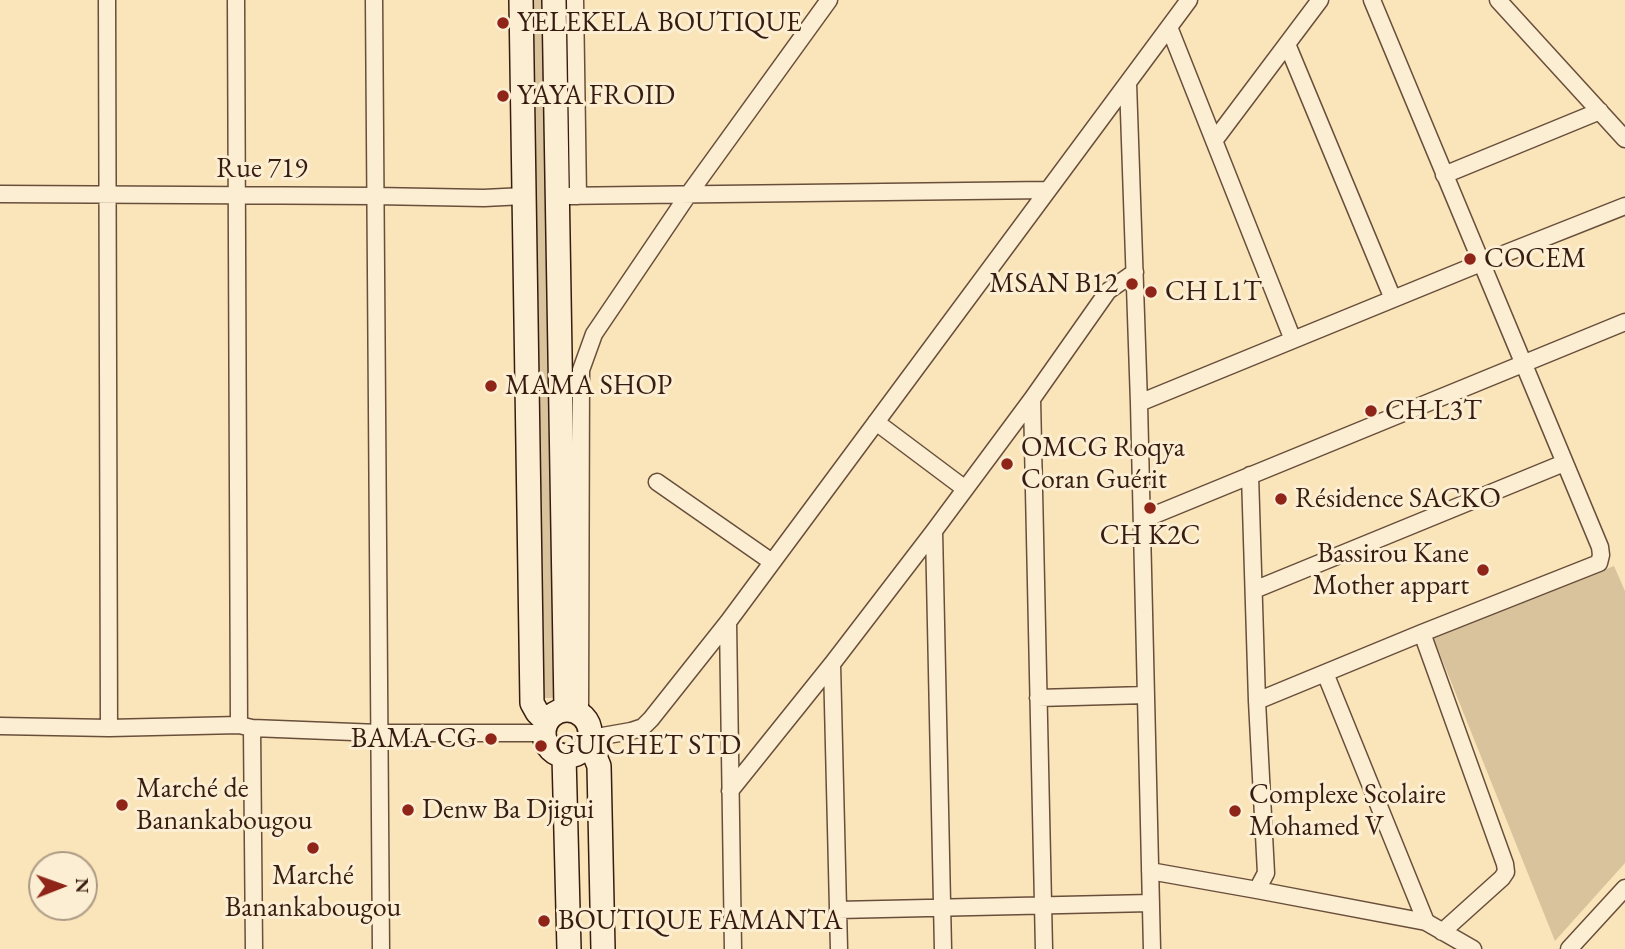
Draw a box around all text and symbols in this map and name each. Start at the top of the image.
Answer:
place label: YELEKELA BOUTIQUE [517,6,802,40]
marker: YELEKELA BOUTIQUE [495,15,511,31]
place label: YAYA FROID [517,79,675,113]
marker: YAYA FROID [495,88,511,104]
street label: Rue 719 [216,152,308,186]
place label: COCEM [1484,242,1586,276]
marker: COCEM [1462,251,1478,267]
place label: MSAN B12 [989,267,1118,301]
place label: CH L1T [1165,275,1262,309]
marker: MSAN B12 [1124,276,1140,292]
marker: CH L1T [1143,284,1159,300]
place label: MAMA SHOP [505,369,672,403]
marker: MAMA SHOP [483,378,499,394]
place label: CH L3T [1385,394,1482,428]
marker: CH L3T [1363,403,1379,419]
place label: OMCG Roqya Coran Guérit [1021,431,1185,497]
marker: OMCG Roqya Coran Guérit [999,456,1015,472]
place label: Résidence SACKO [1295,482,1501,516]
marker: Résidence SACKO [1273,491,1289,507]
marker: CH K2C [1142,500,1158,516]
place label: CH K2C [1100,519,1200,553]
place label: Bassirou Kane Mother appart [1312,537,1469,603]
marker: Bassirou Kane Mother appart [1475,562,1491,578]
place label: BAMA CG [351,722,477,756]
place label: GUICHET STD [555,729,741,763]
marker: BAMA CG [483,731,499,747]
marker: GUICHET STD [533,738,549,754]
place label: Marché de Banankabougou [136,772,312,838]
place label: Complexe Scolaire Mohamed V [1249,778,1446,844]
place label: Denw Ba Djigui [422,793,594,827]
marker: Marché de Banankabougou [114,797,130,813]
marker: Denw Ba Djigui [400,802,416,818]
marker: Complexe Scolaire Mohamed V [1227,803,1243,819]
marker: Marché Banankabougou [305,840,321,856]
north arrow [28,851,98,921]
place label: Marché Banankabougou [225,859,401,925]
text: N [70,878,95,894]
place label: BOUTIQUE FAMANTA [558,904,842,938]
marker: BOUTIQUE FAMANTA [536,913,552,929]

